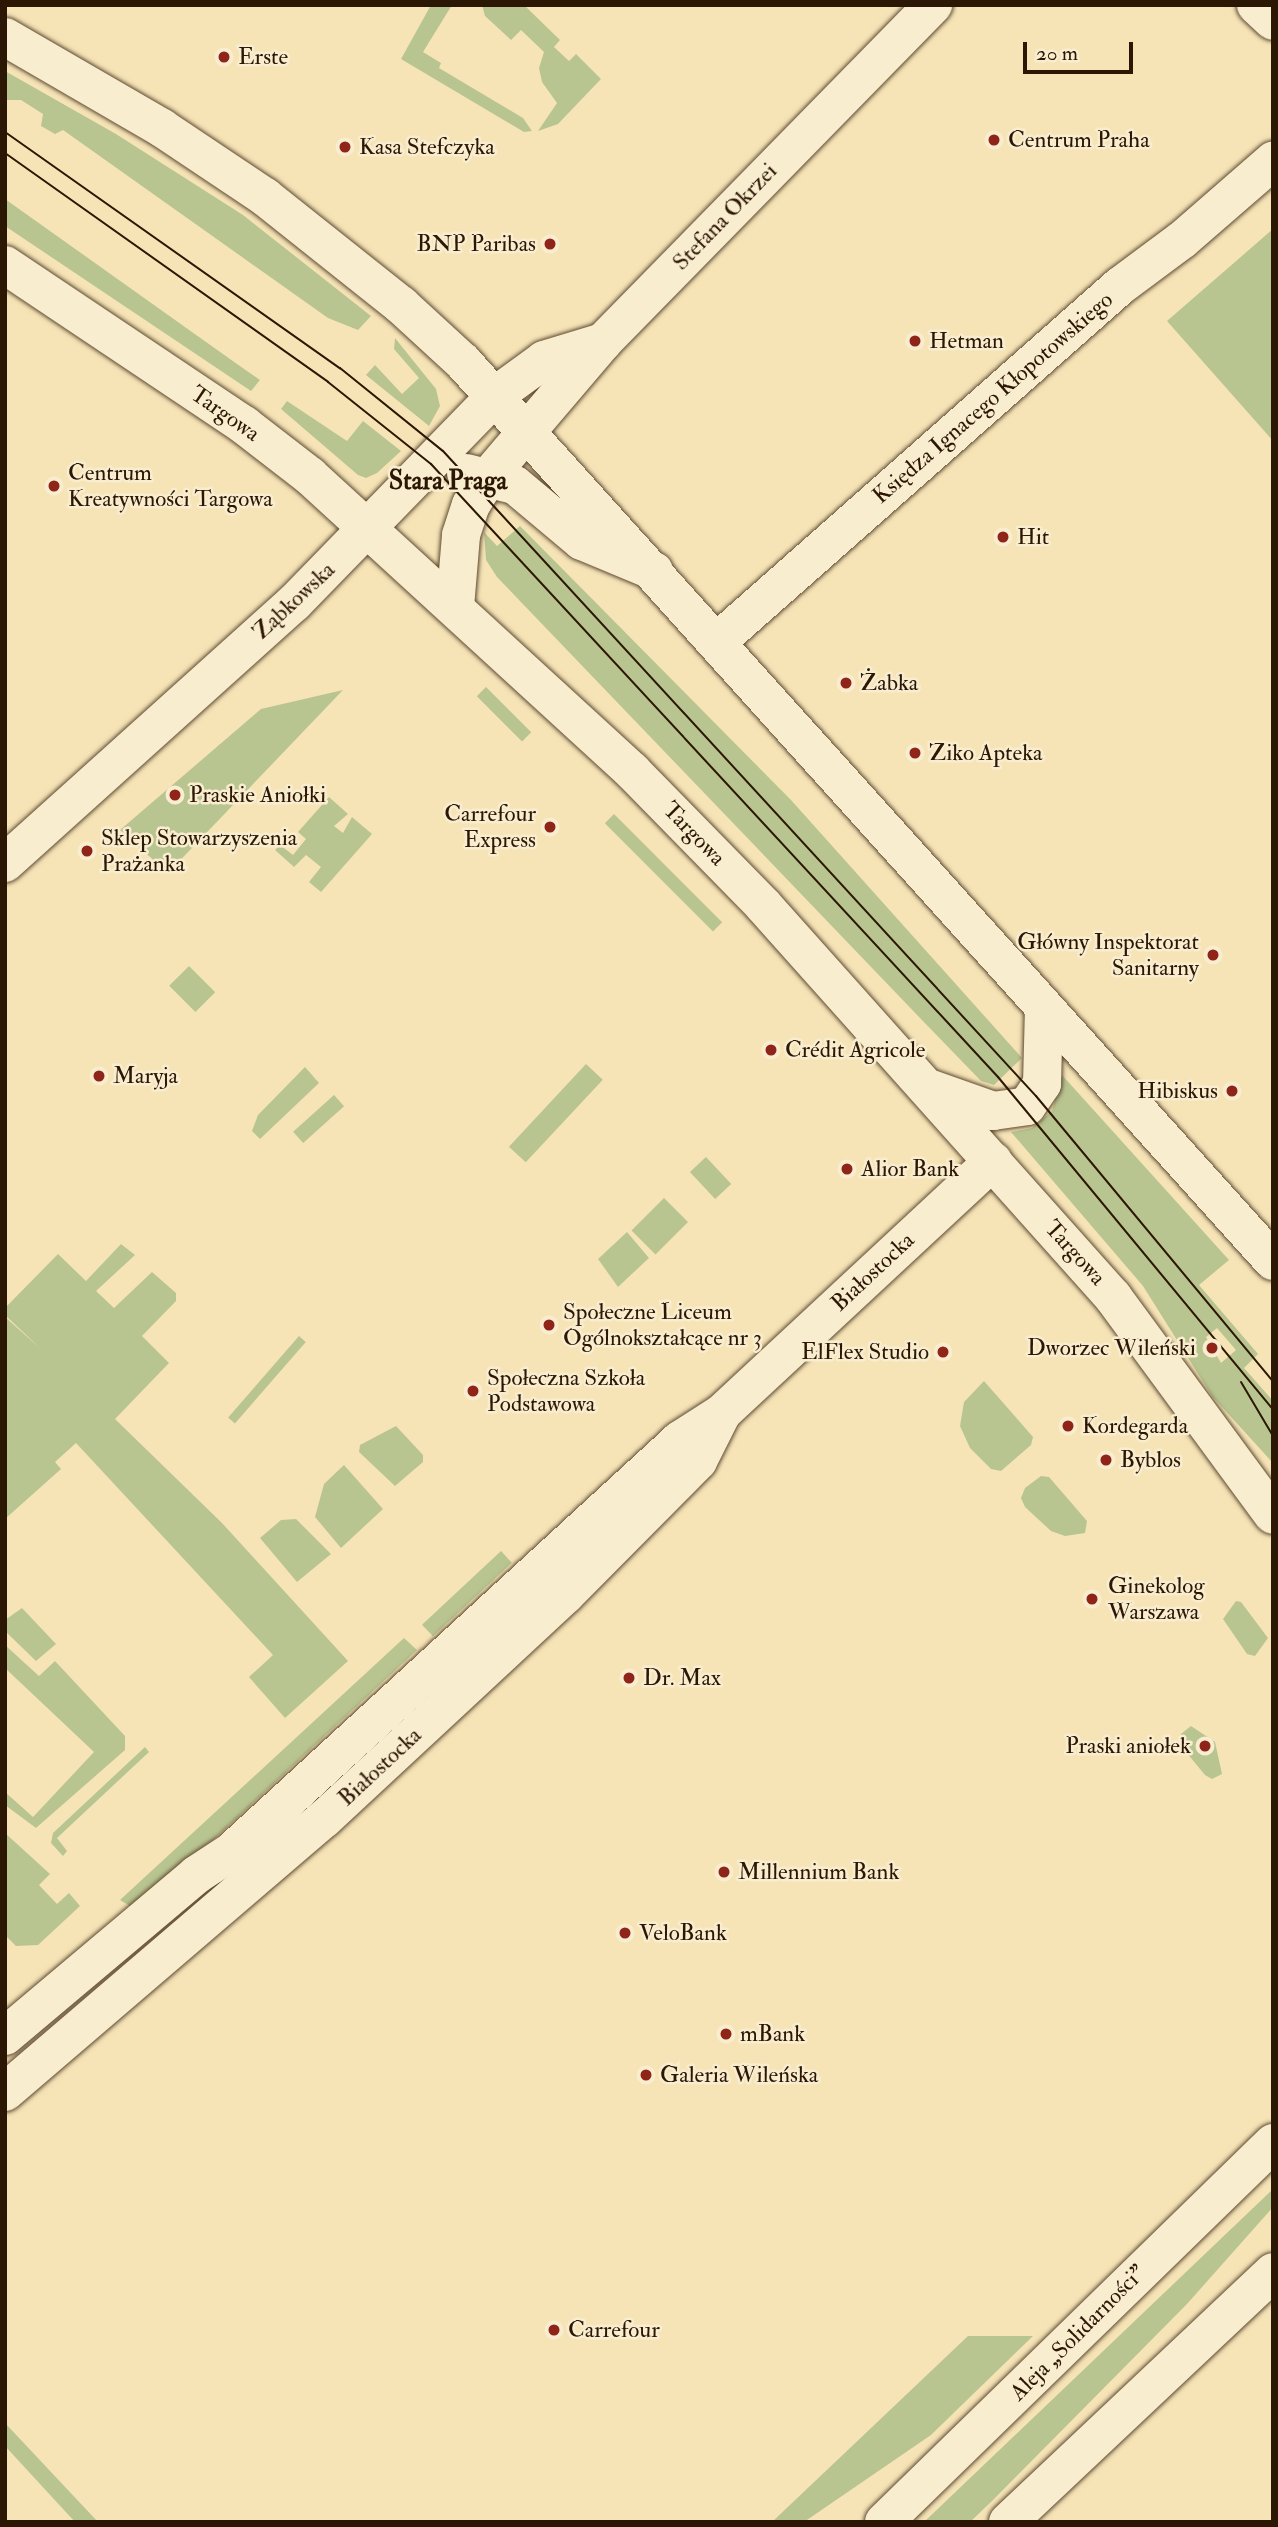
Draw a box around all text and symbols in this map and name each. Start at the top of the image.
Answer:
scale bar [1026,28,1136,72]
text: 20 m [1036,40,1078,67]
place label: Erste [238,43,288,71]
marker: Erste [216,49,232,65]
place label: Centrum Praha [1008,126,1150,154]
marker: Centrum Praha [986,132,1002,148]
place label: Kasa Stefczyka [359,133,495,161]
marker: Kasa Stefczyka [337,139,353,155]
street label: Stefana Okrzei [667,158,783,276]
place label: BNP Paribas [416,230,536,258]
marker: BNP Paribas [542,236,558,252]
street label: Księdza Ignacego Kłopotowskiego [867,286,1119,510]
place label: Hetman [929,327,1004,355]
marker: Hetman [907,333,923,349]
street label: Targowa [185,380,265,448]
place label: Centrum Kreatywności Targowa [68,459,273,513]
district label: Stara Praga [389,466,507,498]
marker: Centrum Kreatywności Targowa [46,478,62,494]
place label: Hit [1017,523,1049,551]
marker: Hit [995,529,1011,545]
street label: Ząbkowska [247,556,341,646]
place label: Żabka [860,669,918,697]
marker: Żabka [838,675,854,691]
place label: Ziko Apteka [929,739,1042,767]
marker: Ziko Apteka [907,745,923,761]
place label: Praskie Aniołki [189,781,326,809]
marker: Praskie Aniołki [167,787,183,803]
street label: Targowa [657,796,731,872]
place label: Carrefour Express [444,800,536,854]
marker: Carrefour Express [542,819,558,835]
place label: Sklep Stowarzyszenia Prażanka [101,824,297,878]
marker: Sklep Stowarzyszenia Prażanka [79,843,95,859]
place label: Główny Inspektorat Sanitarny [1017,928,1199,982]
marker: Główny Inspektorat Sanitarny [1205,947,1221,963]
place label: Crédit Agricole [785,1036,925,1064]
marker: Crédit Agricole [763,1042,779,1058]
place label: Maryja [113,1062,178,1090]
marker: Maryja [91,1068,107,1084]
place label: Hibiskus [1137,1077,1218,1105]
marker: Hibiskus [1224,1083,1240,1099]
place label: Alior Bank [861,1155,959,1183]
marker: Alior Bank [839,1161,855,1177]
street label: Targowa [1039,1215,1111,1291]
street label: Białostocka [826,1227,920,1317]
place label: Społeczne Liceum Ogólnokształcące nr 3 [563,1298,762,1352]
marker: Społeczne Liceum Ogólnokształcące nr 3 [541,1317,557,1333]
place label: Dworzec Wileński [1027,1334,1196,1362]
place label: ElFlex Studio [801,1338,929,1366]
marker: Dworzec Wileński [1202,1338,1222,1358]
marker: ElFlex Studio [935,1344,951,1360]
place label: Społeczna Szkoła Podstawowa [487,1364,645,1418]
marker: Społeczna Szkoła Podstawowa [465,1383,481,1399]
place label: Kordegarda [1082,1412,1188,1440]
marker: Kordegarda [1060,1418,1076,1434]
place label: Byblos [1120,1446,1181,1474]
marker: Byblos [1098,1452,1114,1468]
place label: Ginekolog Warszawa [1108,1572,1205,1626]
marker: Ginekolog Warszawa [1082,1589,1102,1609]
place label: Dr. Max [643,1664,721,1692]
marker: Dr. Max [621,1670,637,1686]
street label: Białostocka [333,1722,427,1812]
place label: Praski aniołek [1065,1732,1191,1760]
marker: Praski aniołek [1197,1738,1213,1754]
place label: Millennium Bank [738,1858,899,1886]
marker: Millennium Bank [716,1864,732,1880]
place label: VeloBank [639,1919,727,1947]
marker: VeloBank [617,1925,633,1941]
place label: mBank [740,2020,805,2048]
marker: mBank [718,2026,734,2042]
place label: Galeria Wileńska [660,2061,818,2089]
marker: Galeria Wileńska [638,2067,654,2083]
street label: Aleja „Solidarności” [1004,2259,1152,2407]
place label: Carrefour [568,2316,660,2344]
marker: Carrefour [546,2322,562,2338]

